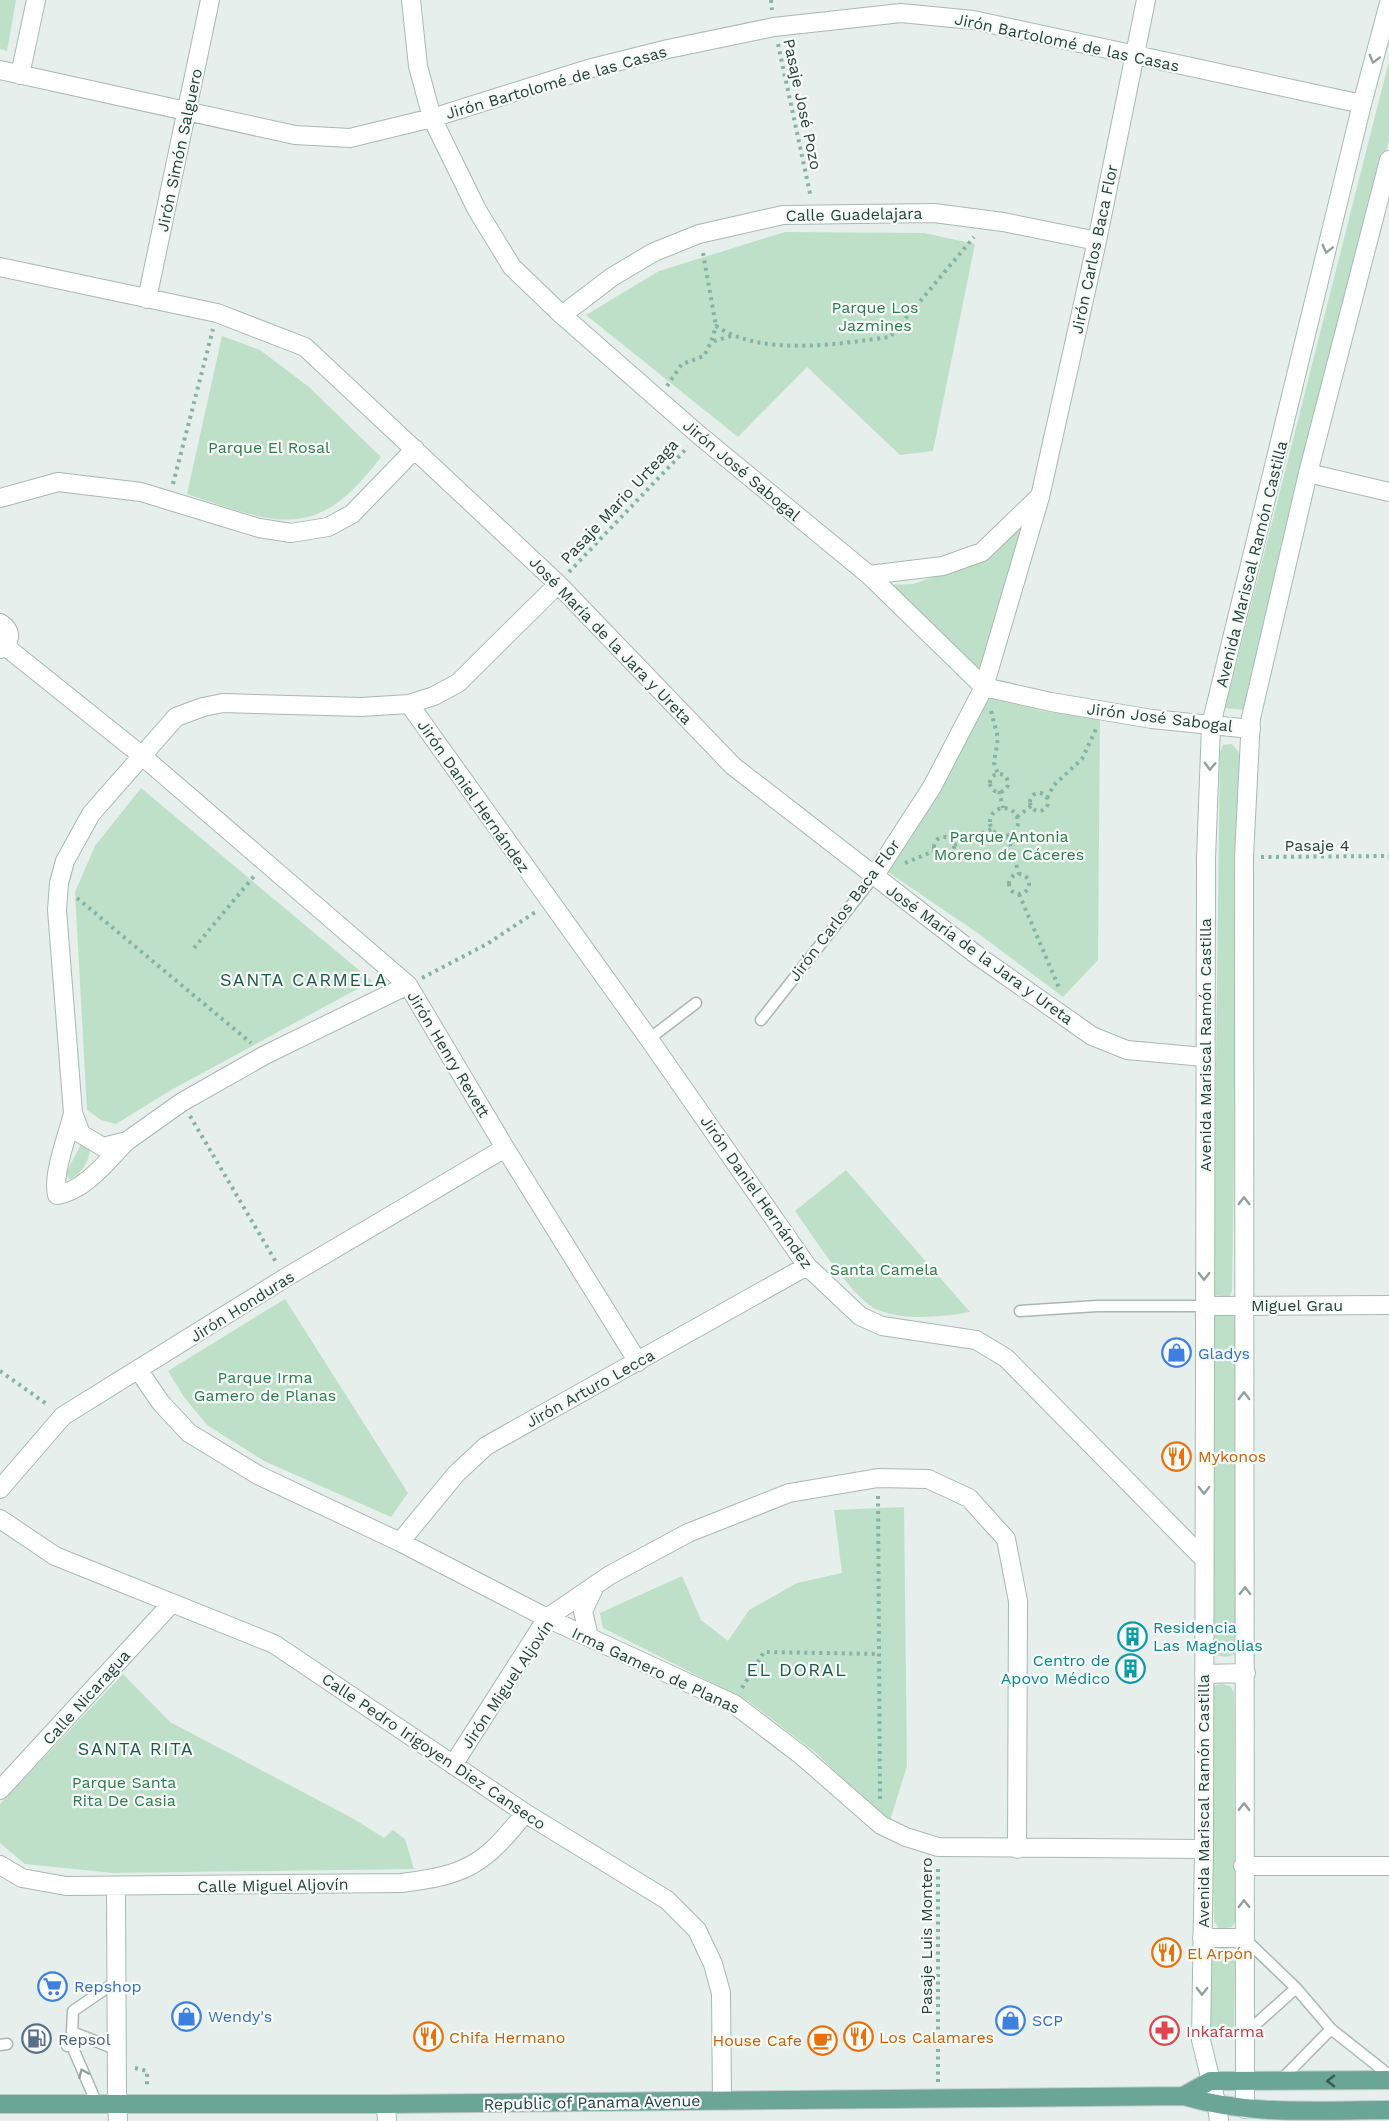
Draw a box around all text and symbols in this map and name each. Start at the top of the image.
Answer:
street label: Jirón Bartolomé de las Casas [953,9,1181,76]
street label: Pasaje José Pozo [779,37,826,171]
street label: Jirón Bartolomé de las Casas [443,42,669,123]
one-way arrow [1369,54,1381,64]
street label: Jirón Simón Salguero [153,67,206,234]
street label: Jirón Carlos Baca Flor [1067,162,1122,336]
street label: Calle Guadelajara [785,204,923,225]
one-way arrow [1321,243,1334,253]
park label: Parque Los Jazmines [831,298,919,335]
street label: Jirón José Sabogal [679,416,804,525]
street label: Pasaje Mario Urteaga [557,435,682,568]
park label: Parque El Rosal [208,438,330,457]
street label: Avenida Mariscal Ramón Castilla [1212,439,1291,690]
street label: José María de la Jara y Ureta [525,552,696,728]
street label: Jirón José Sabogal [1086,699,1234,736]
street label: Jirón Daniel Hernández [414,716,534,876]
one-way arrow [1203,761,1216,770]
park label: Parque Antonia Moreno de Cáceres [934,827,1084,864]
street label: Jirón Carlos Baca Flor [785,835,904,985]
street label: Pasaje 4 [1284,836,1350,855]
street label: José María de la Jara y Ureta [883,880,1077,1029]
street label: Avenida Mariscal Ramón Castilla [1196,918,1215,1172]
district label: SANTA CARMELA [220,969,388,990]
street label: Jirón Henry Revett [403,988,494,1121]
street label: Jirón Daniel Hernández [697,1112,817,1272]
one-way arrow [1238,1197,1250,1206]
park label: Santa Camela [830,1260,938,1279]
street label: Jirón Honduras [187,1267,298,1346]
one-way arrow [1198,1271,1210,1280]
street label: Miguel Grau [1251,1296,1343,1315]
shop icon: Gladys [1161,1337,1193,1369]
place label: Gladys [1198,1344,1250,1363]
street label: Jirón Arturo Lecca [523,1345,658,1432]
park label: Parque Irma Gamero de Planas [194,1368,336,1405]
one-way arrow [1238,1392,1250,1401]
restaurant icon: Mykonos [1161,1440,1193,1472]
place label: Mykonos [1198,1447,1266,1466]
one-way arrow [1198,1486,1210,1495]
one-way arrow [1239,1587,1251,1596]
street label: Jirón Miguel Aljovín [457,1616,557,1752]
place label: Residencia Las Magnolias [1153,1618,1263,1655]
building icon: Residencia Las Magnolias [1116,1620,1148,1652]
street label: Irma Gamero de Planas [569,1623,743,1718]
street label: Calle Nicaragua [39,1646,134,1749]
place label: Centro de Apovo Médico [1001,1651,1110,1688]
building icon: Centro de Apovo Médico [1115,1653,1147,1685]
district label: EL DORAL [747,1659,847,1680]
street label: Calle Pedro Irigoyen Diez Canseco [318,1669,549,1834]
street label: Avenida Mariscal Ramón Castilla [1194,1674,1213,1928]
district label: SANTA RITA [78,1738,194,1759]
park label: Parque Santa Rita De Casia [72,1773,176,1810]
one-way arrow [1238,1803,1250,1812]
street label: Pasaje Luis Montero [917,1857,936,2015]
street label: Calle Miguel Aljovín [197,1875,349,1896]
one-way arrow [1238,1899,1250,1908]
restaurant icon: El Arpón [1150,1937,1182,1969]
place label: El Arpón [1187,1944,1253,1963]
supermarket icon: Repshop [37,1970,69,2002]
place label: Repshop [74,1977,142,1996]
one-way arrow [1196,1987,1208,1996]
shop icon: Wendy's [171,2000,203,2032]
shop icon: SCP [995,2004,1027,2036]
place label: Wendy's [208,2007,272,2026]
place label: SCP [1032,2011,1063,2030]
pharmacy icon: Inkafarma [1149,2015,1181,2047]
restaurant icon: Chifa Hermano [412,2021,444,2053]
restaurant icon: Los Calamares [842,2021,874,2053]
place label: Inkafarma [1186,2022,1264,2041]
fuel station icon: Repsol [21,2023,53,2055]
cafe icon: House Cafe [807,2024,839,2056]
place label: Chifa Hermano [449,2028,565,2047]
place label: Los Calamares [879,2028,994,2047]
place label: Repsol [58,2030,111,2049]
place label: House Cafe [713,2031,802,2050]
one-way arrow [78,2068,90,2079]
one-way arrow [1326,2075,1335,2087]
street label: Republic of Panama Avenue [483,2091,701,2114]

